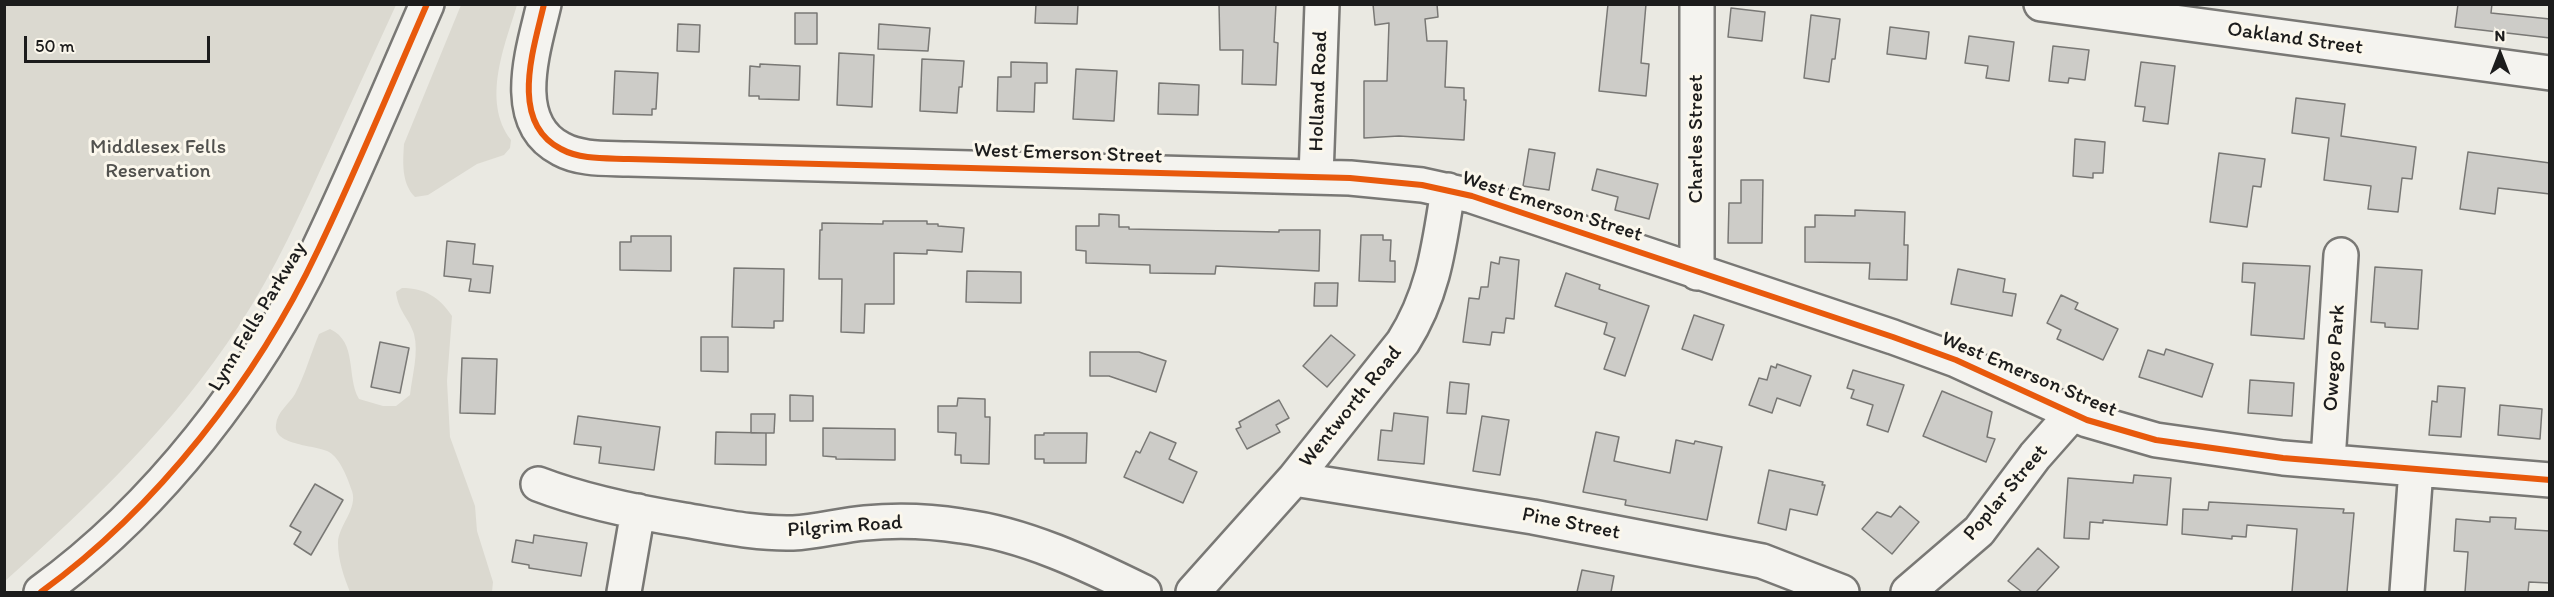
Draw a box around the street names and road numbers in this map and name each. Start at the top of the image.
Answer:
street label: Oakland Street [2225,17,2365,61]
street label: Holland Road [1304,30,1334,152]
street label: Charles Street [1684,74,1710,204]
street label: West Emerson Street [973,138,1163,170]
street label: West Emerson Street [1458,166,1646,248]
street label: Lynn Fells Parkway [203,238,313,396]
street label: Owego Park [2319,304,2351,412]
street label: West Emerson Street [1937,327,2121,423]
street label: Wentworth Road [1294,341,1408,473]
street label: Poplar Street [1958,440,2054,546]
street label: Pine Street [1520,502,1622,546]
street label: Pilgrim Road [787,510,903,544]

